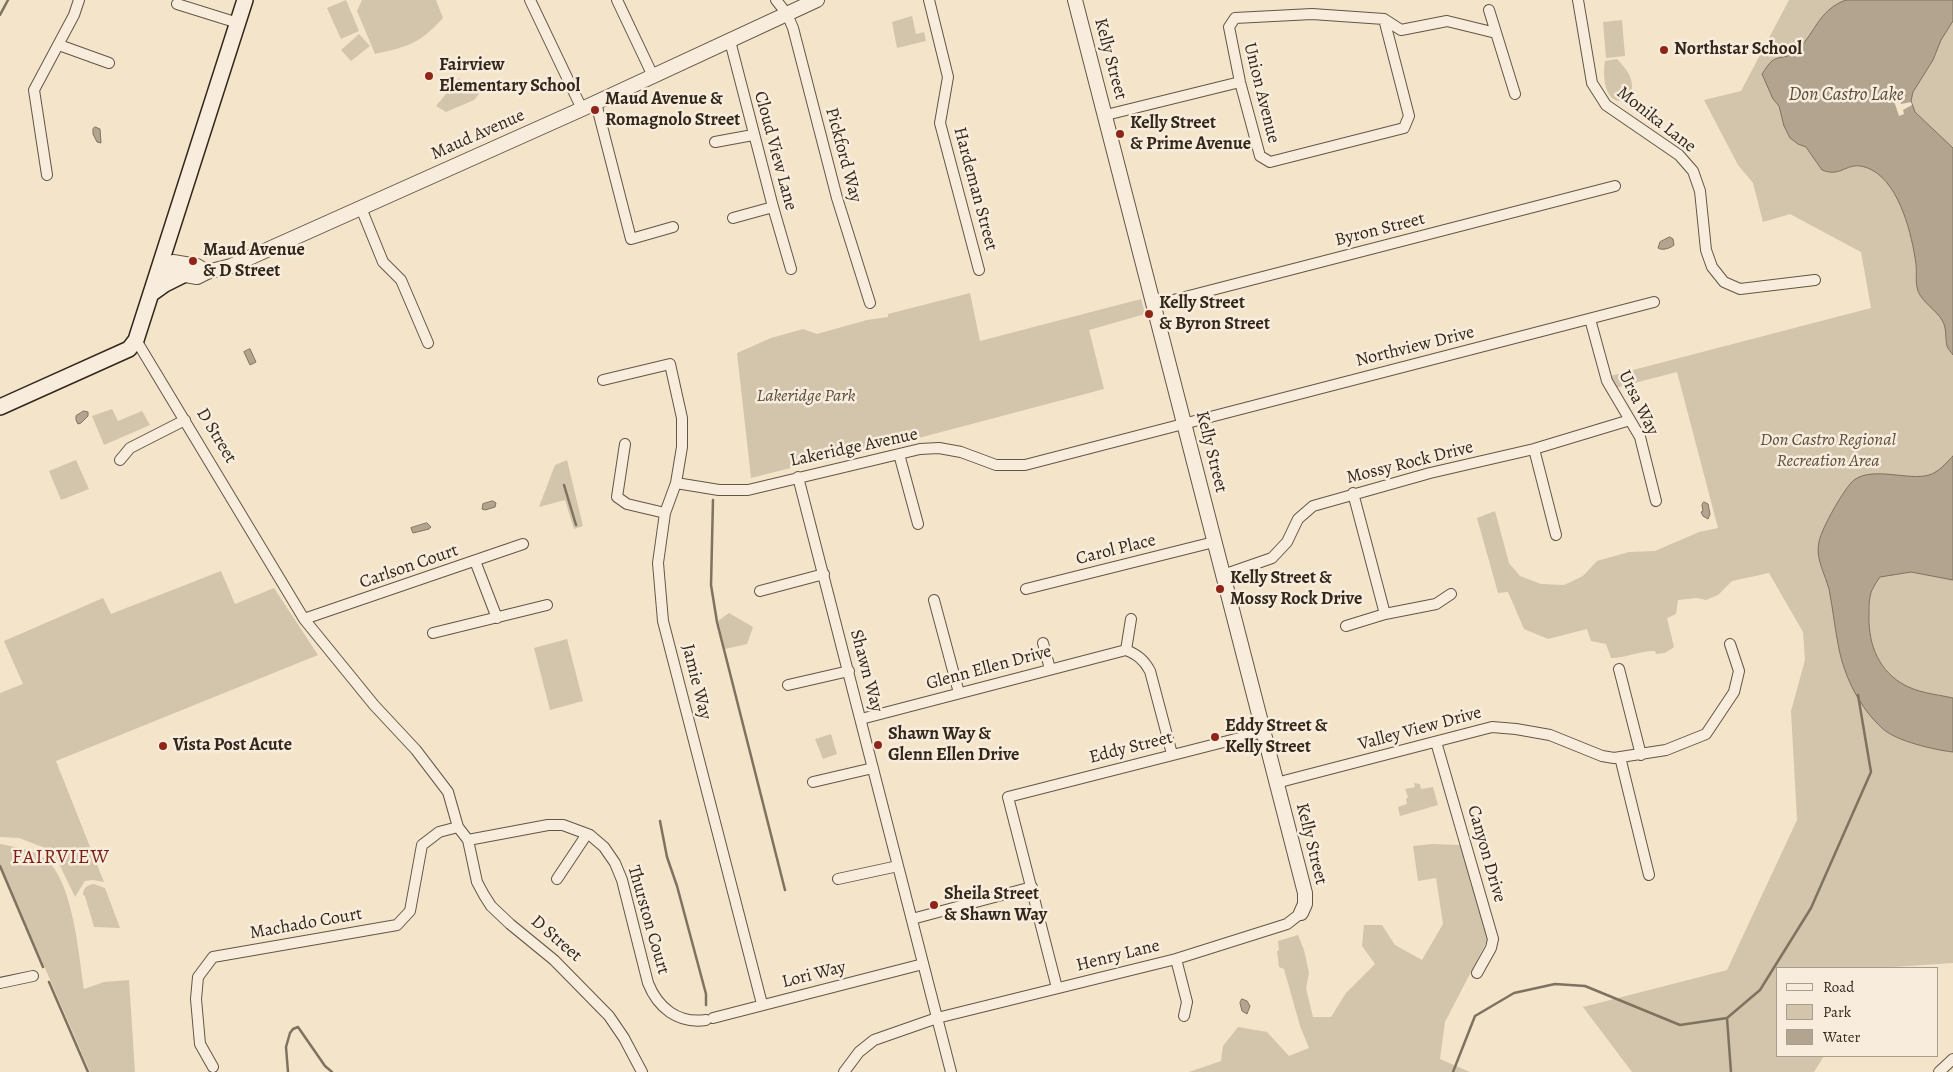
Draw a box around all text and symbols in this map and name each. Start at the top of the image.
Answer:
street label: Kelly Street [1089,16,1131,102]
place label: Northstar School [1674,39,1802,61]
street label: Union Avenue [1238,40,1284,146]
marker: Northstar School [1658,44,1670,56]
place label: Fairview Elementary School [439,55,580,98]
marker: Fairview Elementary School [423,70,435,82]
street label: Monika Lane [1612,82,1700,158]
water label: Don Castro Lake [1788,84,1904,106]
place label: Maud Avenue & Romagnolo Street [605,89,740,132]
street label: Cloud View Lane [749,89,801,213]
marker: Maud Avenue & Romagnolo Street [589,104,601,116]
street label: Maud Avenue [428,105,528,165]
street label: Pickford Way [820,105,866,205]
place label: Kelly Street & Prime Avenue [1130,113,1251,156]
street label: Hardeman Street [948,125,1002,253]
marker: Kelly Street & Prime Avenue [1114,128,1126,140]
street label: Byron Street [1333,208,1427,252]
place label: Maud Avenue & D Street [203,240,305,282]
marker: Maud Avenue & D Street [187,255,199,267]
place label: Kelly Street & Byron Street [1159,293,1270,336]
marker: Kelly Street & Byron Street [1143,308,1155,320]
street label: Northview Drive [1353,322,1477,372]
street label: Ursa Way [1613,367,1663,439]
park label: Lakeridge Park [756,386,856,408]
street label: D Street [191,405,241,467]
street label: Kelly Street [1190,409,1232,495]
street label: Lakeridge Avenue [788,424,920,472]
park label: Don Castro Regional Recreation Area [1760,430,1896,472]
street label: Mossy Rock Drive [1344,437,1476,489]
street label: Carol Place [1074,530,1158,570]
street label: Carlson Court [357,540,461,594]
place label: Kelly Street & Mossy Rock Drive [1230,568,1362,610]
marker: Kelly Street & Mossy Rock Drive [1214,583,1226,595]
street label: Shawn Way [845,627,887,715]
street label: Glenn Ellen Drive [924,641,1054,695]
street label: Jamie Way [676,642,716,722]
street label: Valley View Drive [1356,702,1484,756]
place label: Eddy Street & Kelly Street [1225,716,1328,759]
place label: Shawn Way & Glenn Ellen Drive [888,724,1019,766]
street label: Eddy Street [1087,727,1175,769]
marker: Eddy Street & Kelly Street [1209,731,1221,743]
place label: Vista Post Acute [173,735,292,757]
marker: Shawn Way & Glenn Ellen Drive [872,739,884,751]
marker: Vista Post Acute [157,740,169,752]
street label: Kelly Street [1290,801,1332,887]
street label: Canyon Drive [1462,803,1510,905]
district label: FAIRVIEW [11,846,111,870]
street label: Thurston Court [622,863,674,977]
place label: Sheila Street & Shawn Way [944,884,1047,926]
marker: Sheila Street & Shawn Way [928,899,940,911]
street label: Machado Court [248,903,364,945]
street label: D Street [526,911,586,967]
street label: Henry Lane [1074,935,1162,977]
street label: Lori Way [780,957,848,993]
legend [1776,967,1938,1057]
text: Road [1823,977,1854,997]
text: Park [1823,1002,1851,1022]
text: Water [1823,1027,1860,1047]

